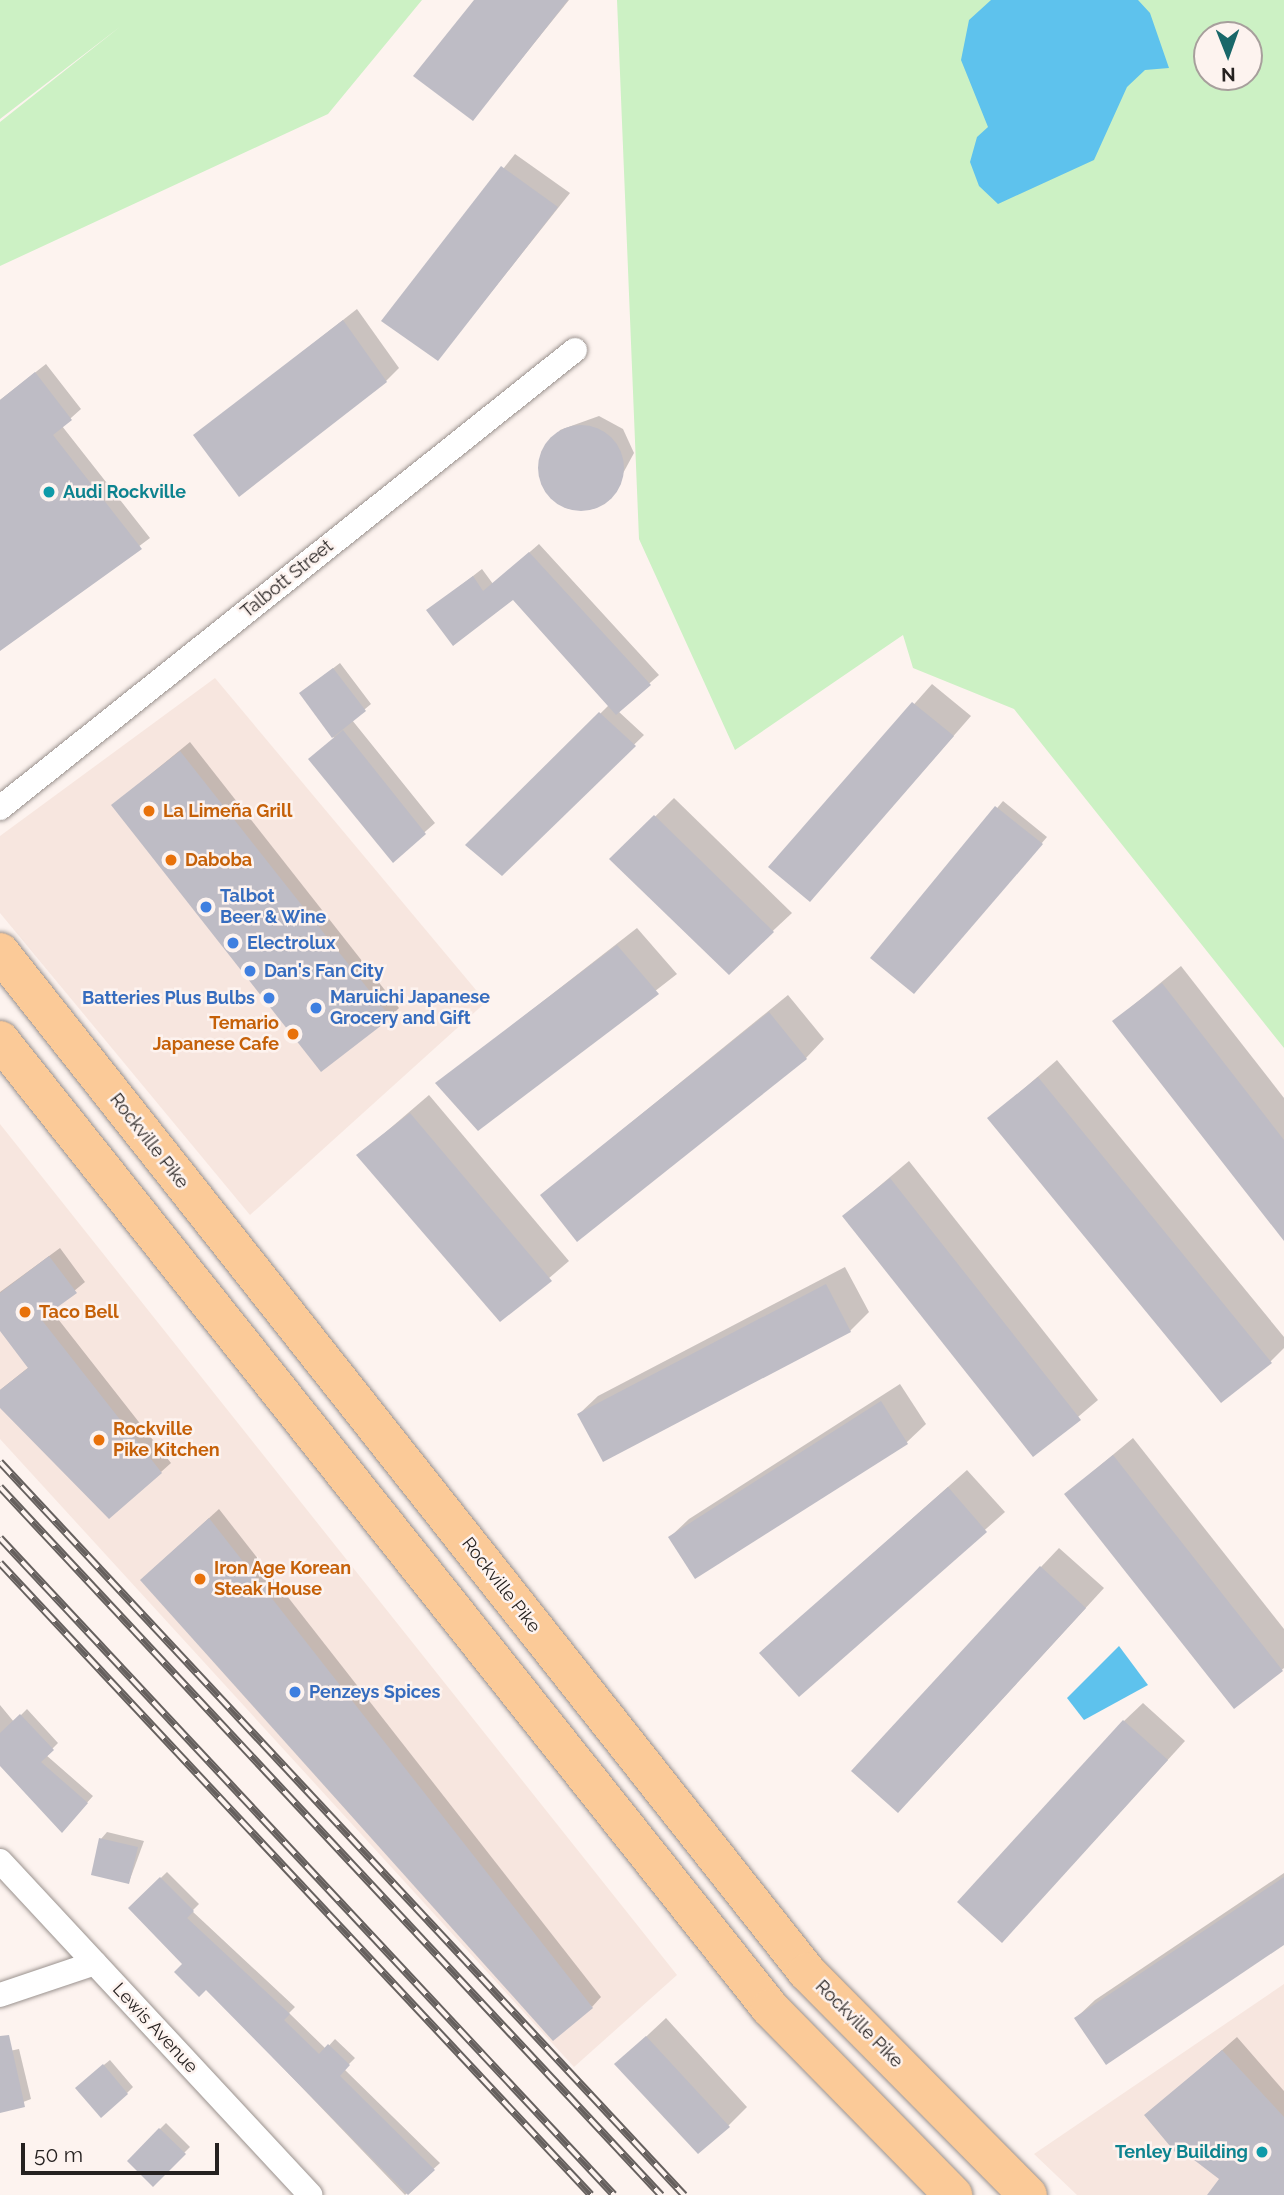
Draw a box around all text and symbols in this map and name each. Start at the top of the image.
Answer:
north arrow [1193,21,1263,91]
text: N [1221,64,1236,86]
place label: Audi Rockville [63,481,186,503]
marker: Audi Rockville [41,484,57,500]
street label: Talbott Street [237,535,337,623]
place label: La Limeña Grill [163,800,292,822]
marker: La Limeña Grill [141,803,157,819]
place label: Daboba [185,849,252,871]
marker: Daboba [163,852,179,868]
place label: Talbot Beer & Wine [220,886,327,928]
marker: Talbot Beer & Wine [198,899,214,915]
place label: Electrolux [247,932,336,954]
marker: Electrolux [225,935,241,951]
place label: Dan's Fan City [264,960,384,982]
marker: Dan's Fan City [242,963,258,979]
place label: Batteries Plus Bulbs [82,987,255,1009]
place label: Maruichi Japanese Grocery and Gift [330,987,490,1030]
marker: Batteries Plus Bulbs [261,990,277,1006]
marker: Maruichi Japanese Grocery and Gift [308,1000,324,1016]
place label: Temario Japanese Cafe [153,1013,279,1056]
marker: Temario Japanese Cafe [285,1026,301,1042]
street label: Rockville Pike [105,1089,193,1193]
place label: Taco Bell [39,1301,119,1323]
marker: Taco Bell [17,1304,33,1320]
place label: Rockville Pike Kitchen [113,1419,220,1462]
marker: Rockville Pike Kitchen [91,1432,107,1448]
street label: Rockville Pike [457,1533,545,1637]
place label: Iron Age Korean Steak House [214,1558,352,1600]
marker: Iron Age Korean Steak House [192,1571,208,1587]
place label: Penzeys Spices [309,1681,440,1703]
marker: Penzeys Spices [287,1684,303,1700]
street label: Rockville Pike [811,1976,907,2072]
street label: Lewis Avenue [108,1978,202,2078]
scale bar [24,2128,222,2172]
place label: Tenley Building [1114,2141,1248,2163]
text: 50 m [34,2142,83,2167]
marker: Tenley Building [1254,2144,1270,2160]

